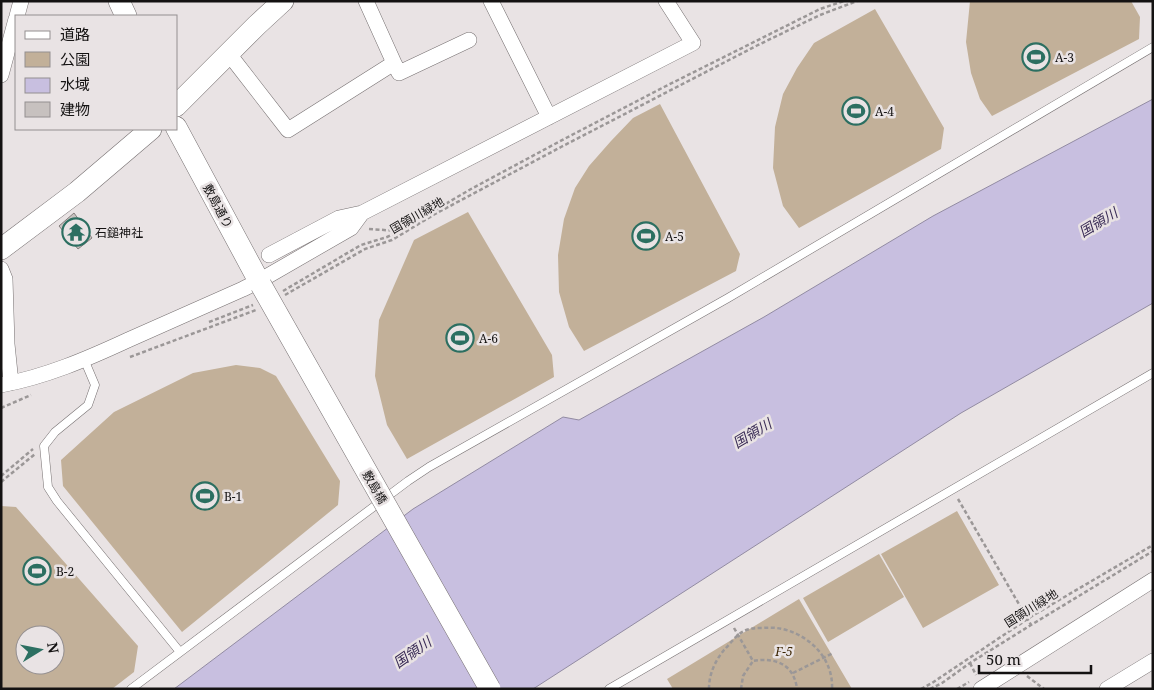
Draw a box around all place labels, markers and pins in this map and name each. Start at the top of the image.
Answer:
sports icon: A-3 [1021,42,1051,72]
place label: A-3 [1055,49,1074,66]
sports icon: A-4 [841,96,871,126]
place label: A-4 [875,103,894,120]
temple icon: 石鎚神社 [61,217,91,247]
sports icon: A-5 [631,221,661,251]
place label: 石鎚神社 [95,224,143,241]
place label: A-5 [665,228,684,245]
sports icon: A-6 [445,323,475,353]
place label: A-6 [479,330,498,347]
sports icon: B-1 [190,481,220,511]
place label: B-1 [224,488,242,505]
sports icon: B-2 [22,556,52,586]
place label: B-2 [56,563,74,580]

